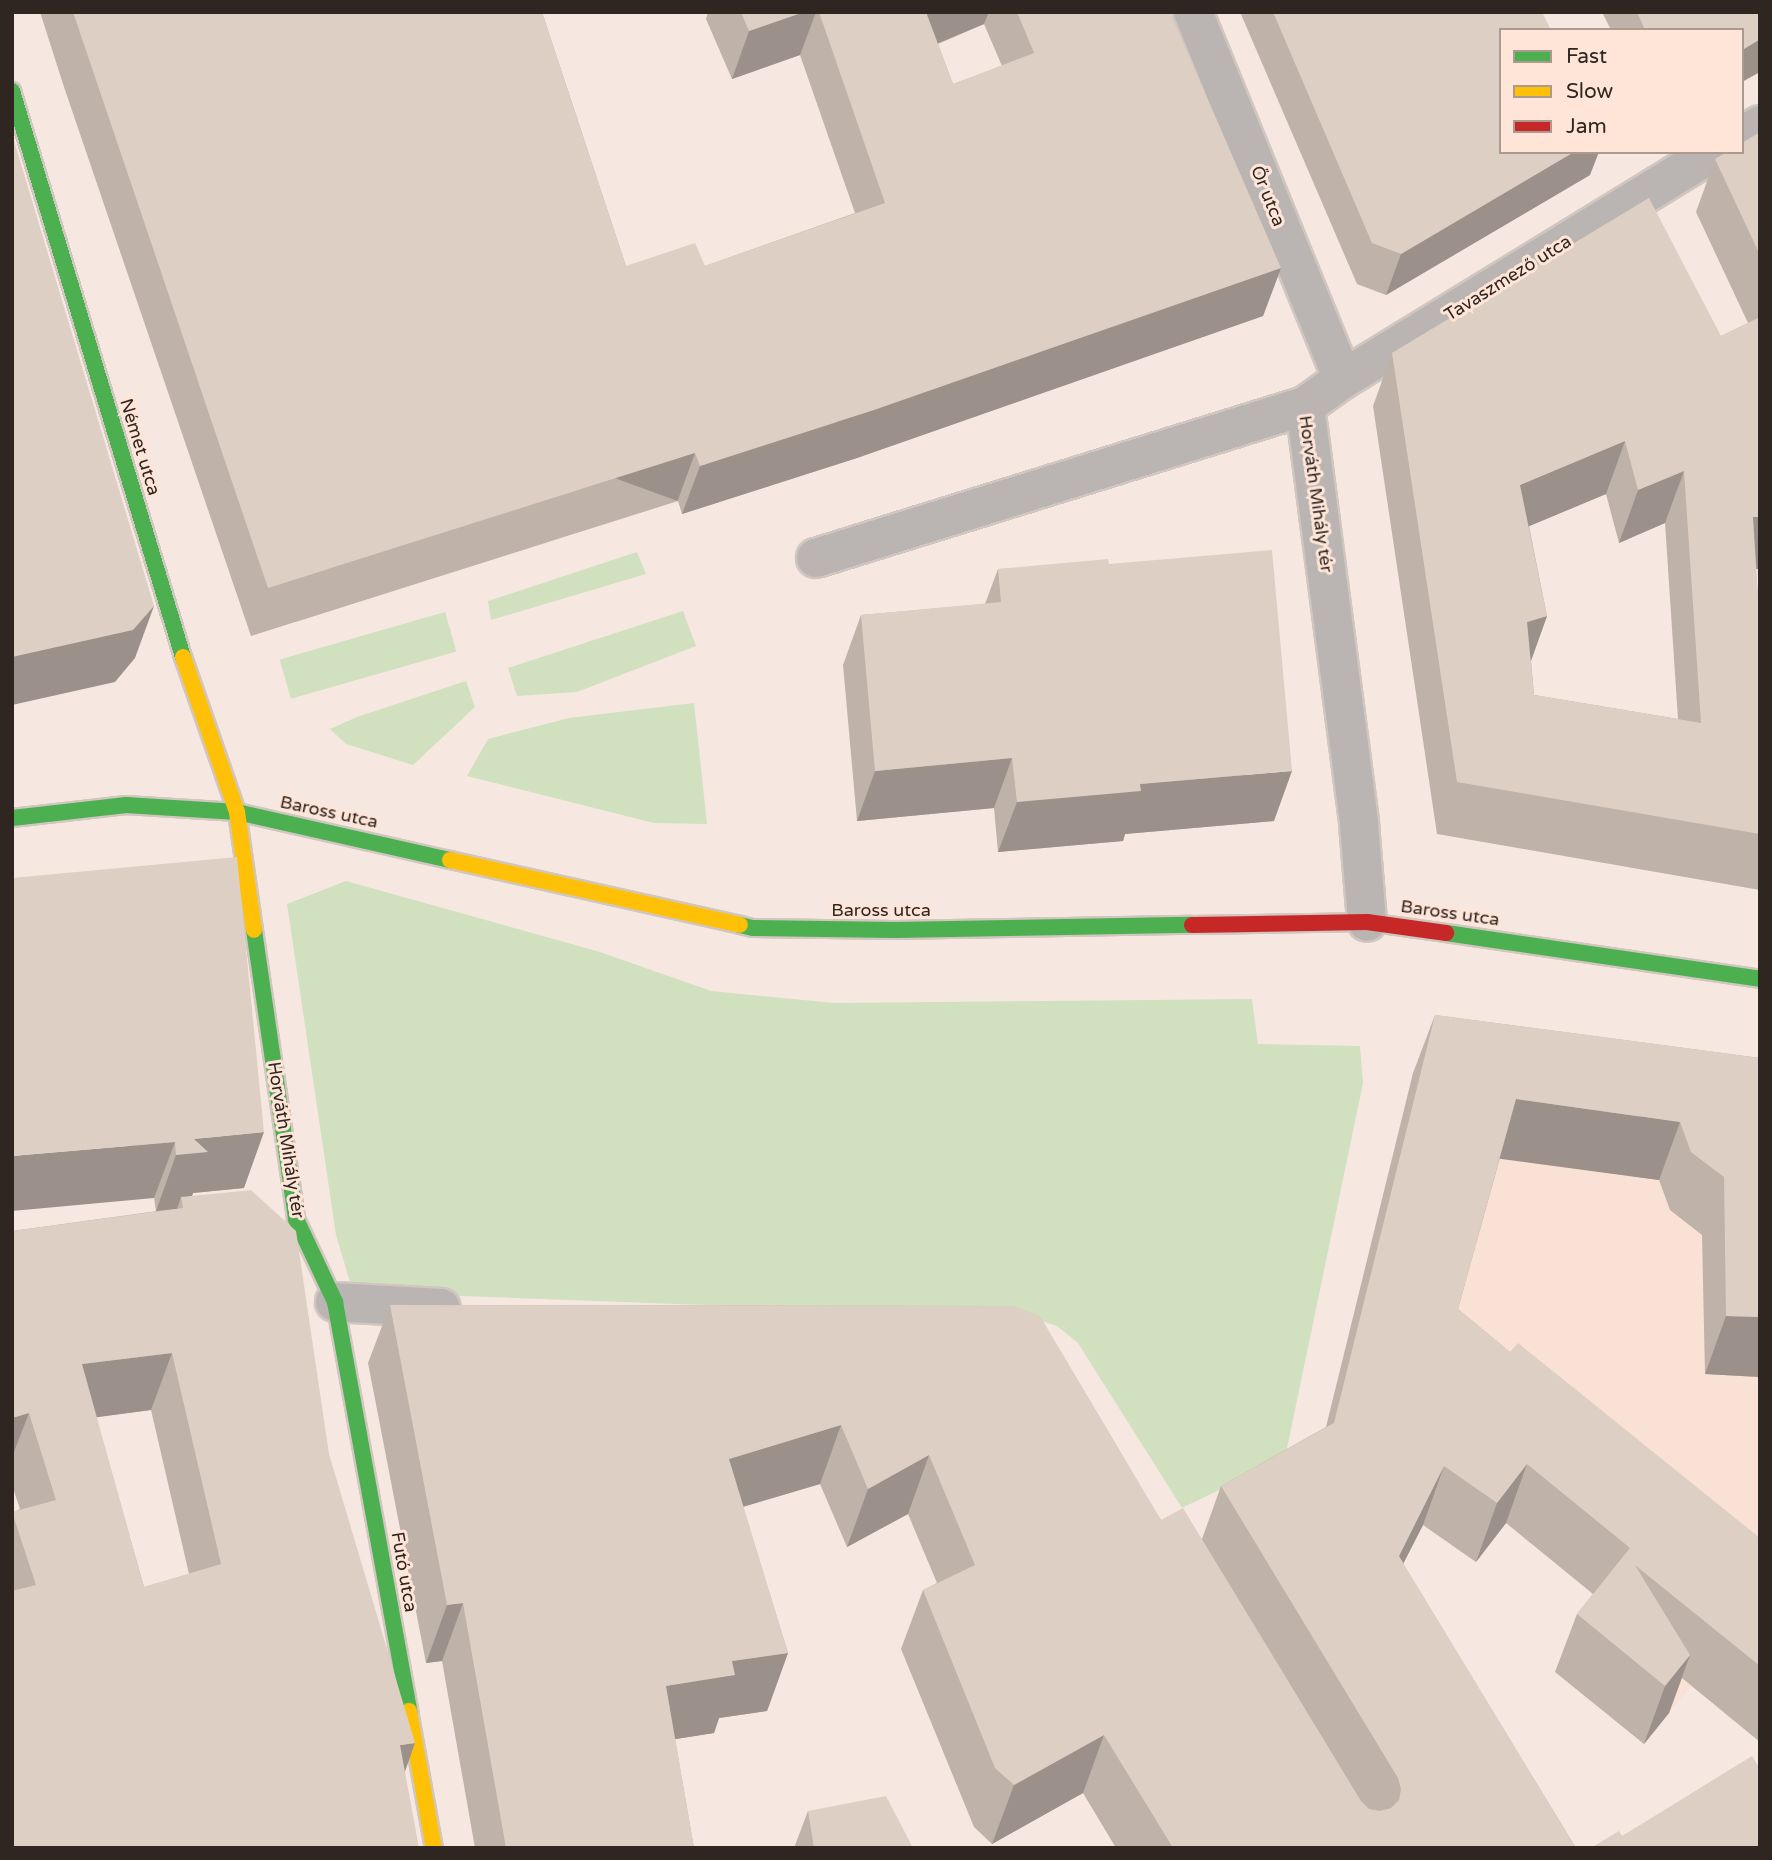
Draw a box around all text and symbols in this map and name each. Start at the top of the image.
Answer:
legend [1499,28,1744,154]
text: Fast [1566,44,1607,69]
text: Slow [1566,79,1613,104]
text: Jam [1566,114,1607,139]
street label: Őr utca [1246,163,1290,229]
street label: Tavaszmező utca [1441,230,1575,326]
street label: Német utca [115,396,165,498]
street label: Horváth Mihály tér [1294,414,1338,574]
street label: Baross utca [278,791,380,833]
street label: Baross utca [1399,895,1501,931]
street label: Baross utca [831,899,931,921]
street label: Horváth Mihály tér [263,1060,309,1220]
street label: Futó utca [386,1530,422,1614]

